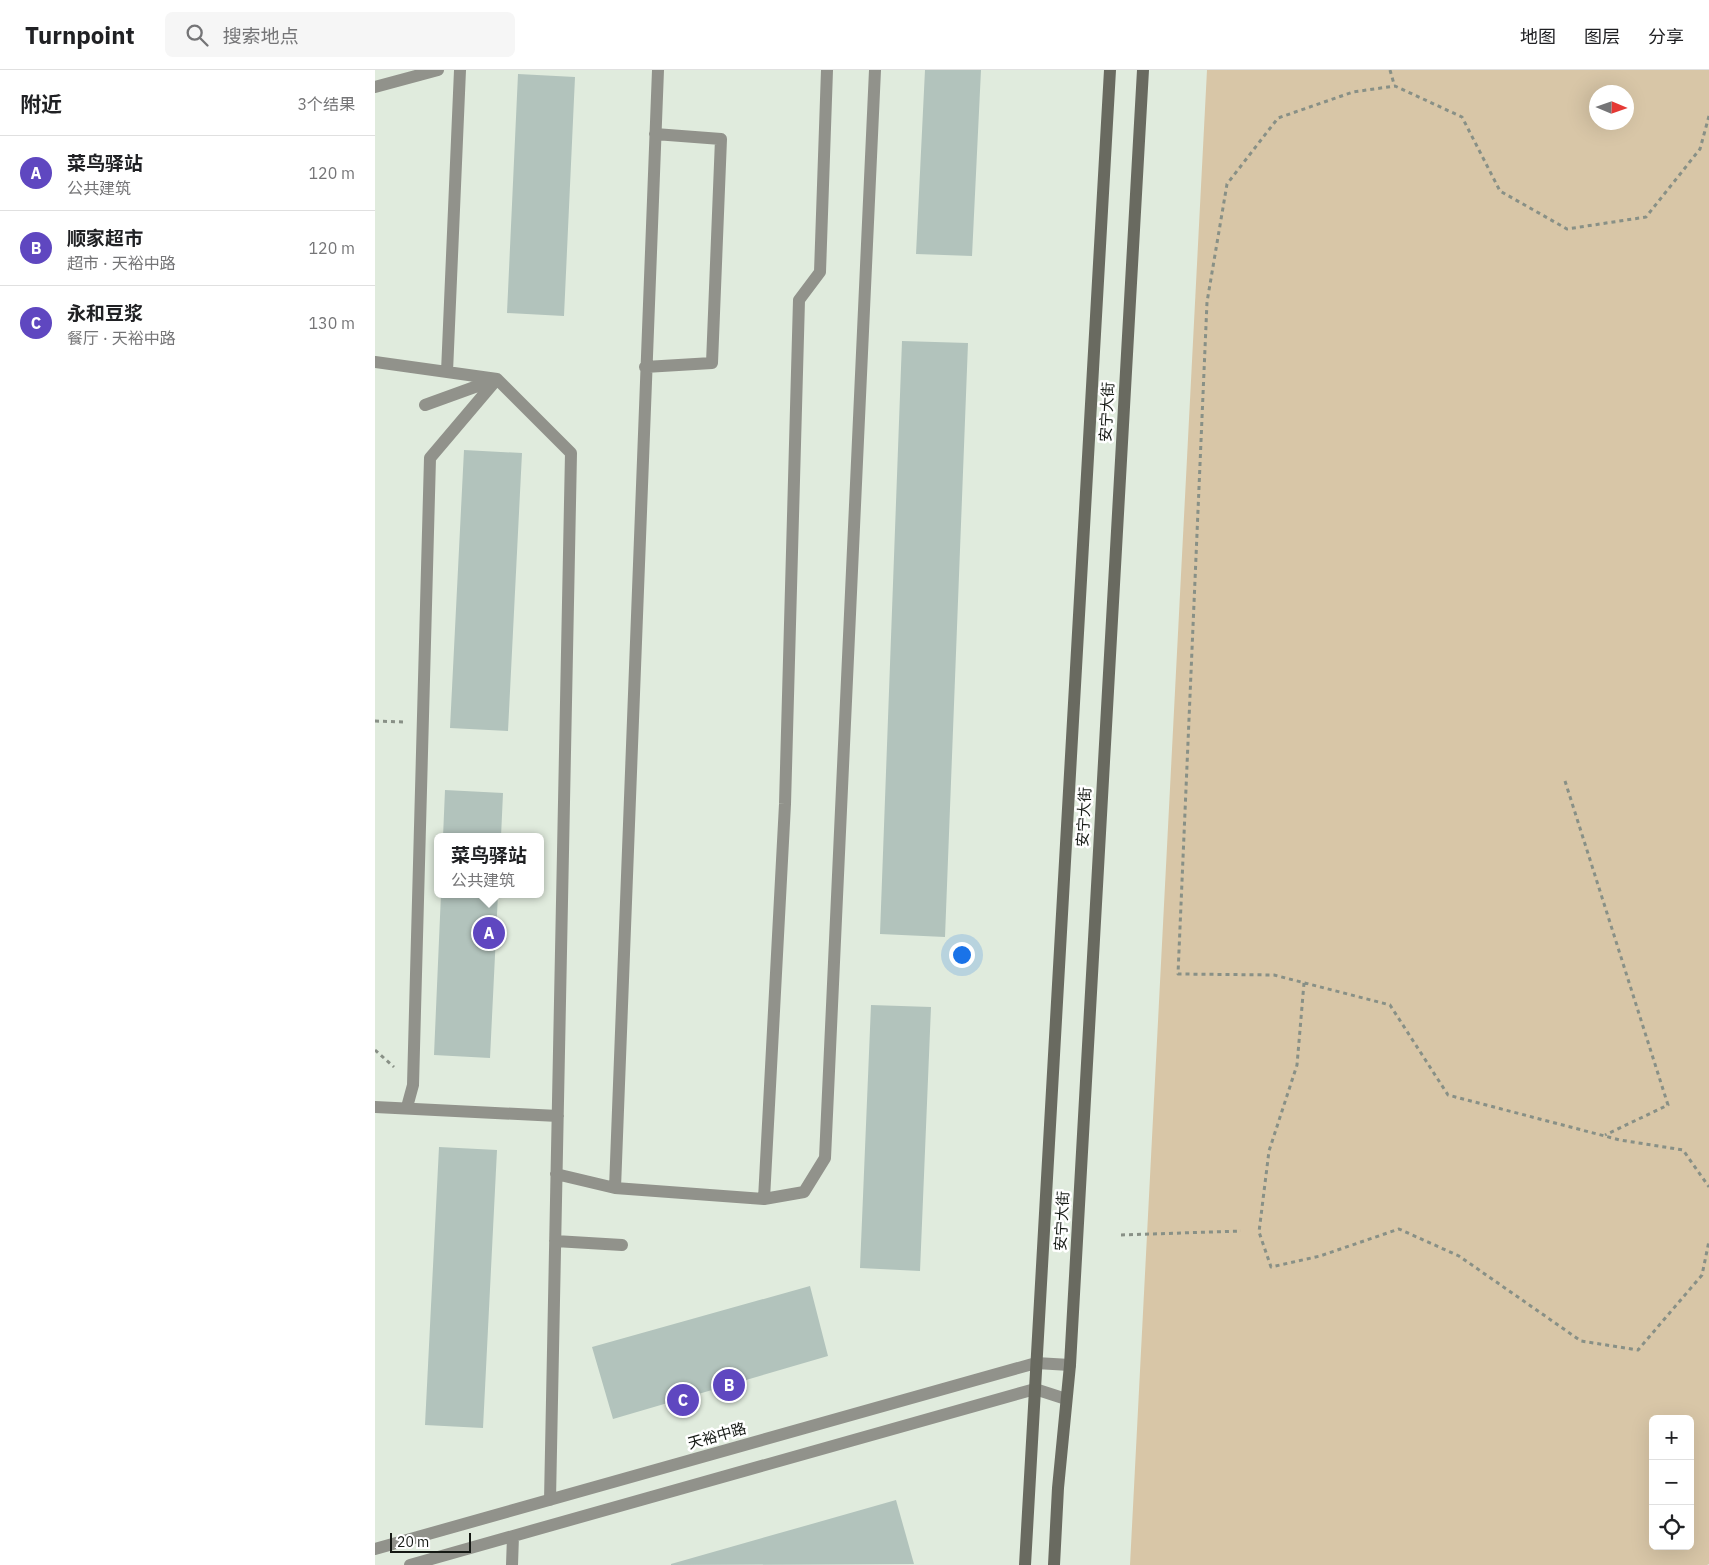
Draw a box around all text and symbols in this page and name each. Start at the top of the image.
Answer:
search box [165,12,515,57]
text: Turnpoint [25,19,135,51]
icon: search [183,21,211,49]
text: 搜索地点 [223,24,299,48]
text: 地图 [1520,25,1556,48]
text: 图层 [1584,25,1620,48]
text: 分享 [1648,25,1684,48]
north arrow [1589,85,1634,130]
text: 附近 [20,90,62,118]
text: 3个结果 [297,94,355,114]
text: 菜鸟驿站 [67,151,143,175]
text: A [31,163,41,183]
text: 120 m [308,163,355,183]
text: 公共建筑 [67,178,131,198]
text: 顺家超市 [67,226,143,250]
text: B [31,238,41,258]
text: 120 m [308,238,355,258]
text: 超市 · 天裕中路 [67,253,176,273]
text: 永和豆浆 [67,301,143,325]
text: C [31,313,41,333]
text: 130 m [308,313,355,333]
text: 餐厅 · 天裕中路 [67,328,176,348]
street label: 安宁大街 [1095,382,1118,442]
street label: 安宁大街 [1072,787,1095,847]
popup [434,833,544,898]
text: 菜鸟驿站 [451,843,527,867]
text: 公共建筑 [451,870,515,890]
pin: A [473,914,505,952]
your location [949,942,975,968]
street label: 安宁大街 [1050,1191,1073,1251]
pin: B [713,1366,745,1404]
pin: C [667,1381,699,1419]
map controls [1649,1415,1694,1550]
button: + [1649,1415,1694,1460]
street label: 天裕中路 [685,1418,748,1453]
button: − [1649,1460,1694,1505]
button: locate [1649,1505,1694,1550]
scale bar [390,1530,471,1553]
text: 20 m [397,1533,429,1551]

